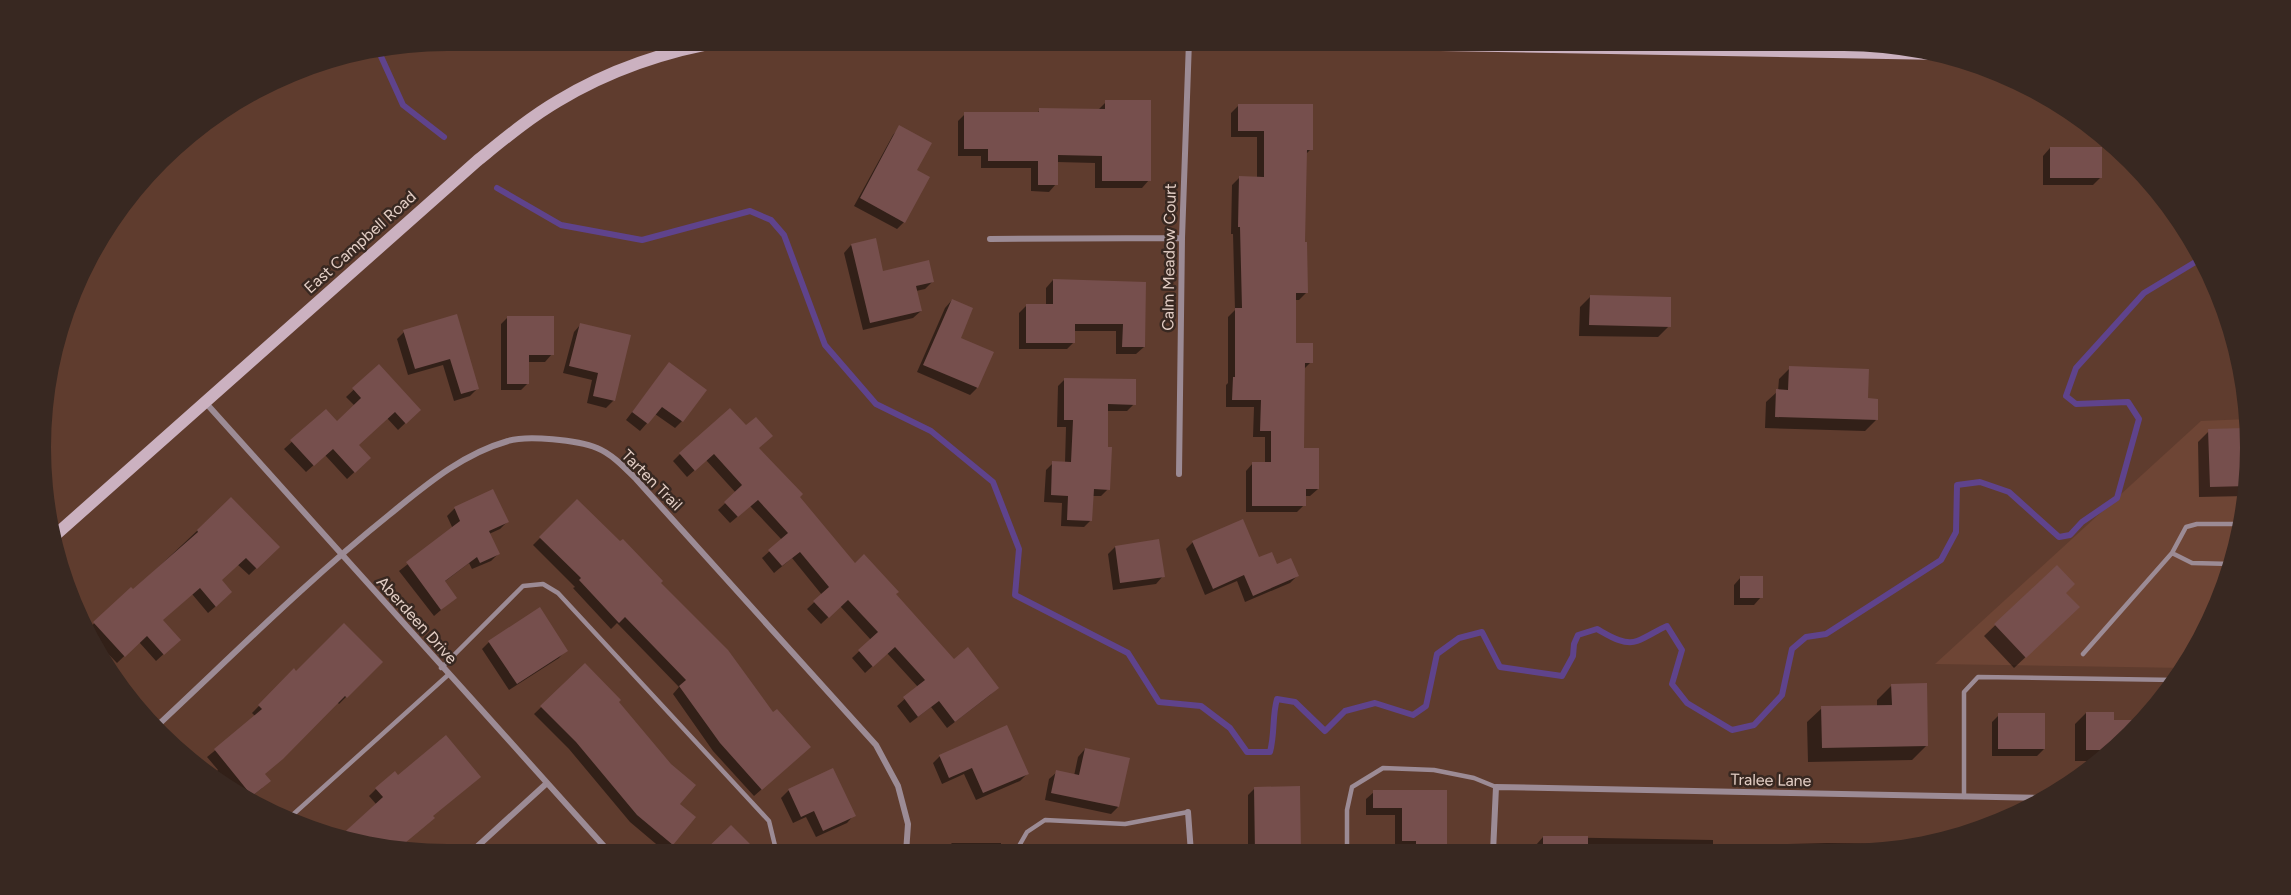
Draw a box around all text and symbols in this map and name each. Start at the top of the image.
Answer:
street label: Calm Meadow Court [1158,183,1180,331]
street label: East Campbell Road [300,187,420,297]
street label: Tarten Trail [618,446,686,514]
street label: Aberdeen Drive [373,572,461,668]
street label: Tralee Lane [1730,770,1812,790]

